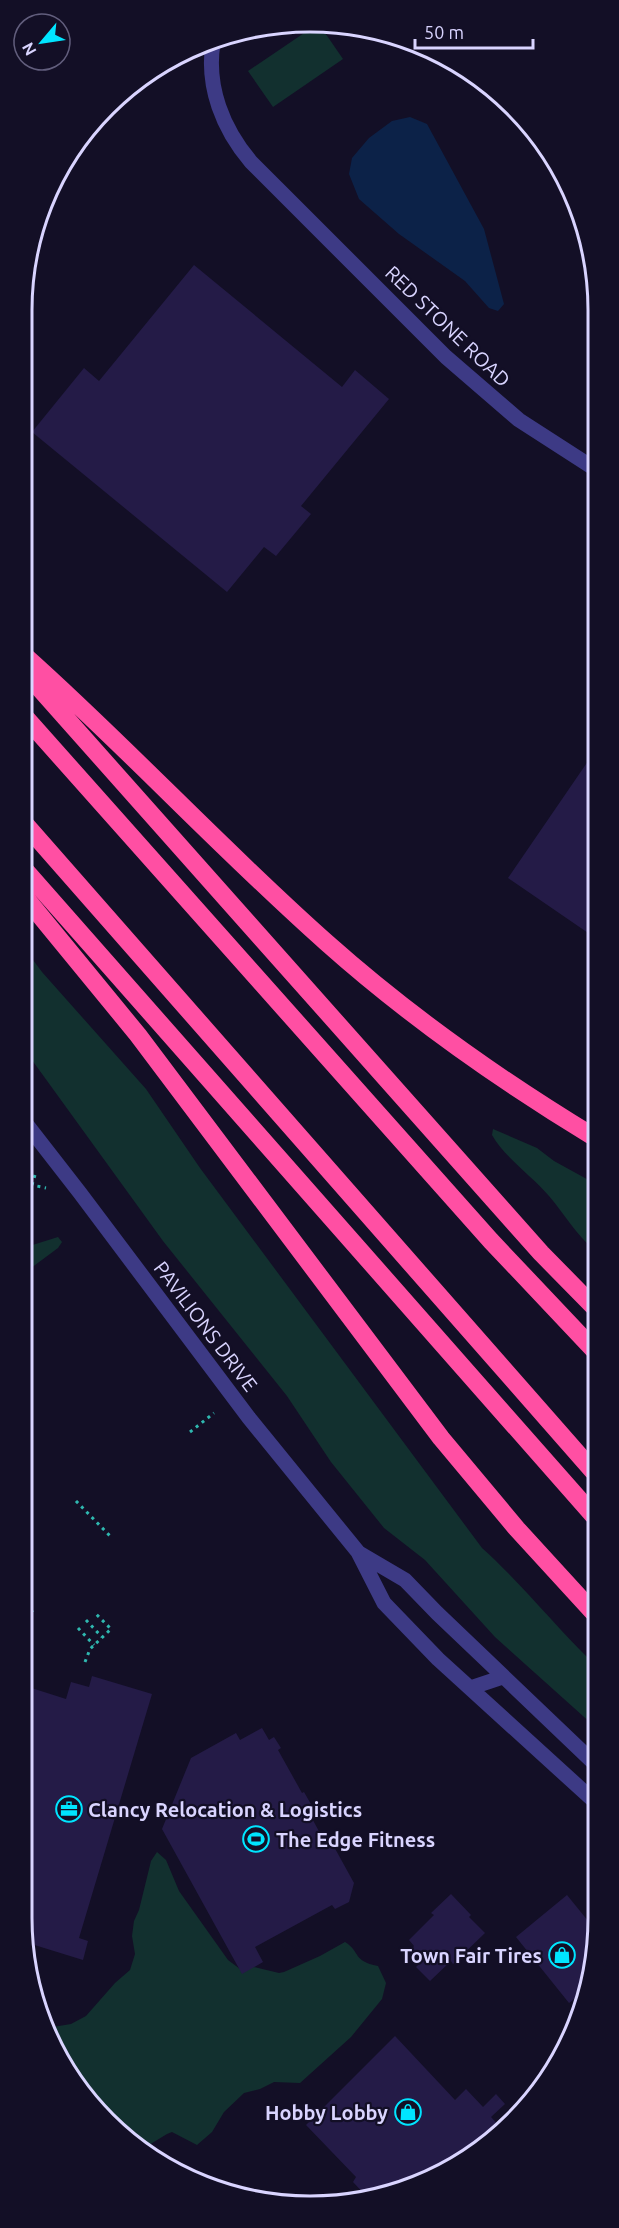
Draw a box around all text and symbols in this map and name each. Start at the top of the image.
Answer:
north arrow [12,12,72,72]
scale bar [415,12,534,50]
text: 50 m [424,22,464,42]
text: N [18,40,40,59]
street label: RED STONE ROAD [381,261,515,391]
street label: PAVILIONS DRIVE [150,1257,262,1395]
office icon: Clancy Relocation & Logistics [54,1794,84,1824]
place label: Clancy Relocation & Logistics [88,1798,362,1821]
sports icon: The Edge Fitness [241,1824,271,1854]
place label: The Edge Fitness [276,1828,435,1851]
shop icon: Town Fair Tires [547,1940,577,1970]
place label: Town Fair Tires [400,1944,542,1967]
shop icon: Hobby Lobby [393,2097,423,2127]
place label: Hobby Lobby [265,2101,388,2124]

